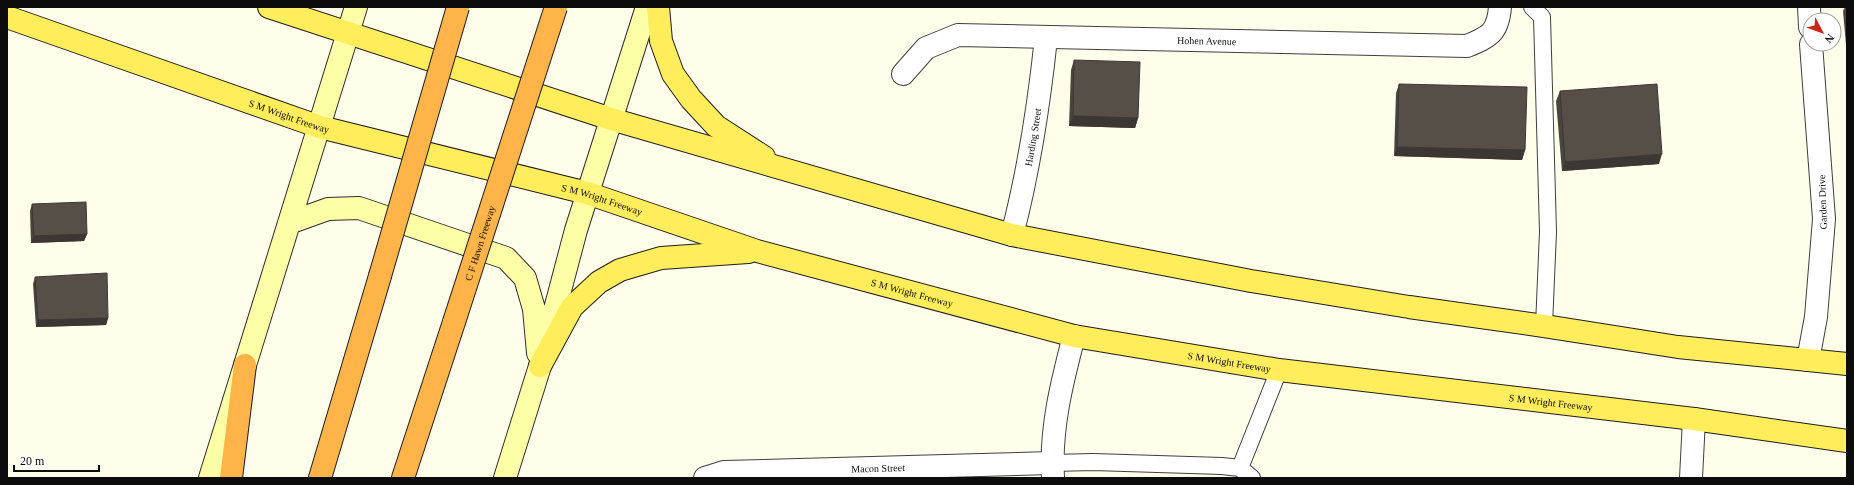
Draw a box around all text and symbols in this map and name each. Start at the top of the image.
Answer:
north arrow [1802,12,1842,52]
text: N [1822,32,1837,46]
street label: Hohen Avenue [1177,35,1237,47]
street label: S M Wright Freeway [247,97,330,135]
street label: Harding Street [1023,107,1043,167]
street label: Garden Drive [1816,174,1829,230]
street label: S M Wright Freeway [560,182,644,218]
street label: C F Hawn Freeway [463,204,497,282]
street label: S M Wright Freeway [870,277,954,309]
street label: S M Wright Freeway [1187,350,1272,375]
street label: S M Wright Freeway [1508,392,1593,413]
scale bar [14,447,99,473]
text: 20 m [20,454,45,468]
street label: Macon Street [851,462,905,475]

